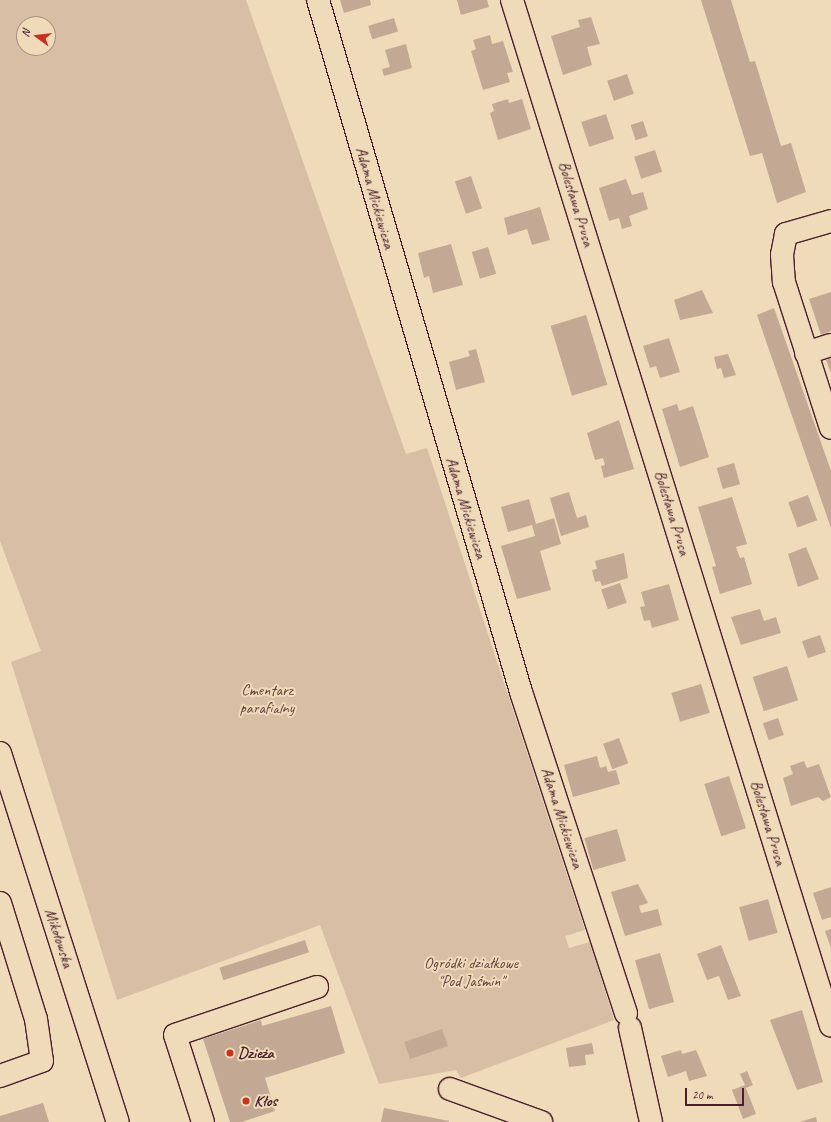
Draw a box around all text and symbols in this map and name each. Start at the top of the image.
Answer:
north arrow [16,16,56,56]
text: N [18,28,33,38]
street label: Adama Mickiewicza [351,145,399,251]
street label: Bolesława Prusa [554,159,598,249]
street label: Adama Mickiewicza [442,455,490,561]
street label: Bolesława Prusa [650,468,694,558]
park label: Cmentarz parafialny [240,680,294,718]
street label: Adama Mickiewicza [537,765,587,871]
street label: Bolesława Prusa [746,778,790,868]
street label: Mikołowska [40,906,78,970]
park label: Ogródki działkowe "Pod Jaśmin" [424,953,518,991]
place label: Dzieża [238,1043,274,1063]
marker: Dzieża [225,1048,235,1058]
scale bar [687,1080,746,1106]
text: 20 m [692,1087,712,1103]
place label: Kłos [254,1091,277,1111]
marker: Kłos [241,1096,251,1106]

